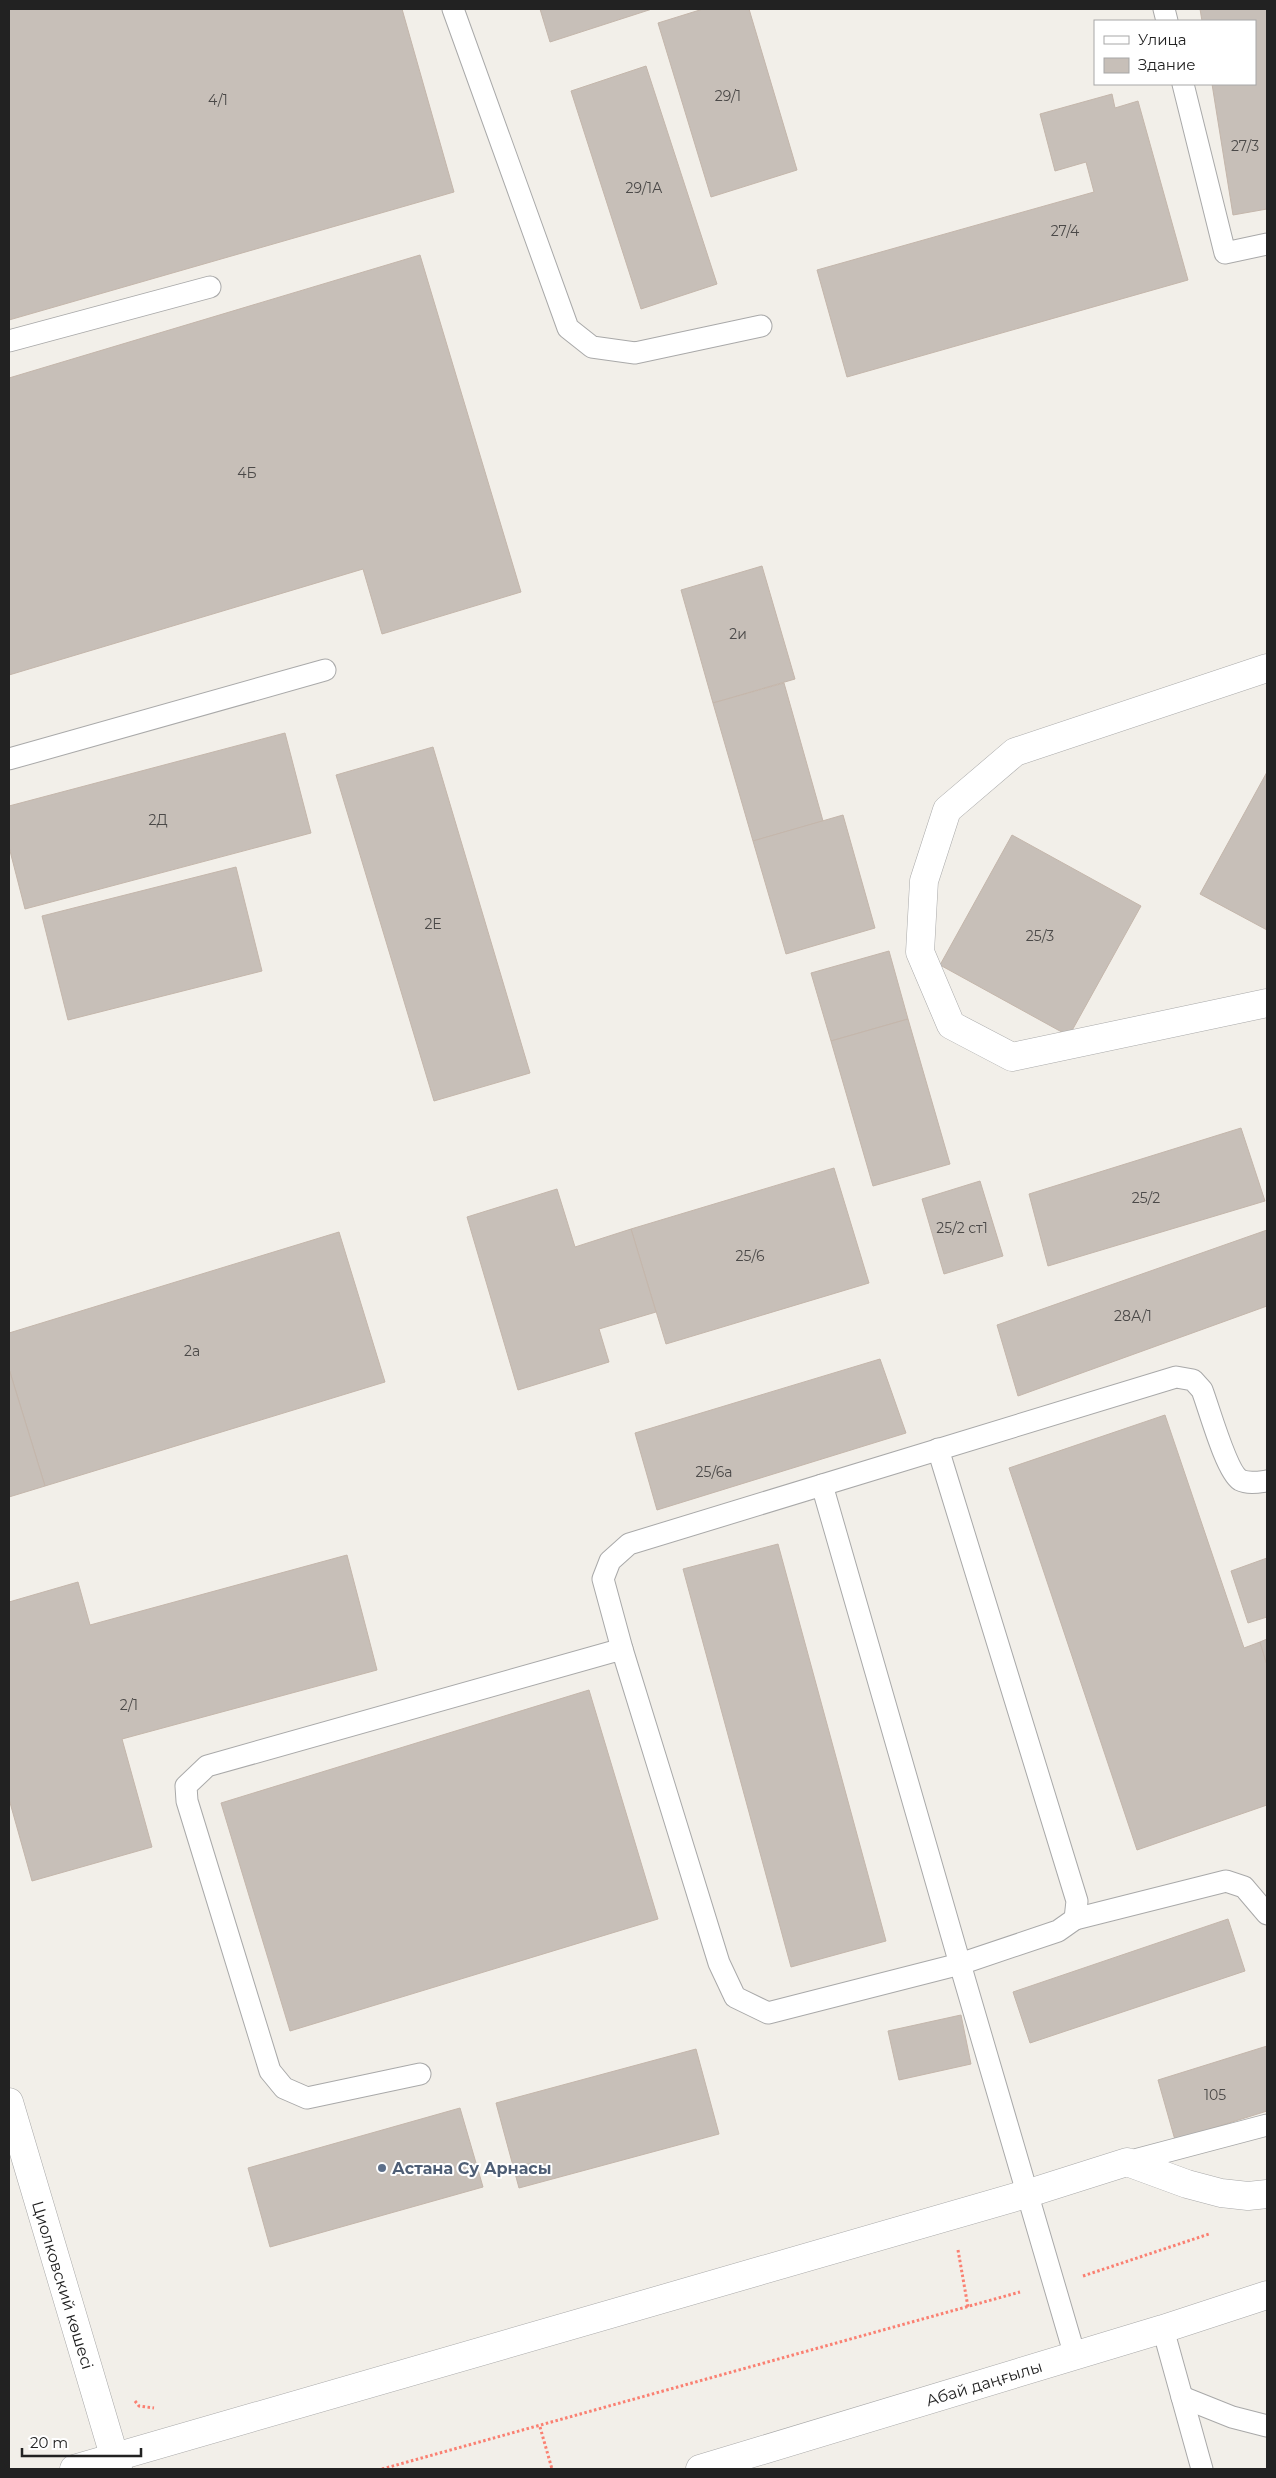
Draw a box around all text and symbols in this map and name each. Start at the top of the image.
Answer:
legend [1094,20,1256,85]
text: Улица [1138,30,1186,49]
text: Здание [1138,55,1196,74]
house number: 29/1 [715,87,741,105]
house number: 4/1 [208,91,228,109]
house number: 27/3 [1231,137,1259,155]
house number: 29/1А [626,179,663,197]
house number: 27/4 [1051,222,1080,240]
house number: 4Б [237,464,257,482]
house number: 2и [729,625,747,643]
house number: 2Д [148,811,168,829]
house number: 2Е [424,915,442,933]
house number: 25/3 [1026,927,1054,945]
house number: 25/2 [1132,1189,1160,1207]
house number: 25/2 ст1 [936,1219,988,1237]
house number: 25/6 [736,1247,765,1265]
house number: 28А/1 [1114,1307,1152,1325]
house number: 2а [184,1342,200,1360]
house number: 25/6а [696,1463,732,1481]
house number: 2/1 [120,1696,138,1714]
house number: 105 [1204,2086,1226,2104]
place label: Астана Су Арнасы [392,2159,552,2178]
marker: Астана Су Арнасы [376,2162,388,2174]
street label: Циолковский көшесі [28,2199,97,2372]
street label: Абай даңғылы [924,2357,1045,2410]
scale bar [22,2426,141,2458]
text: 20 m [30,2433,68,2452]

